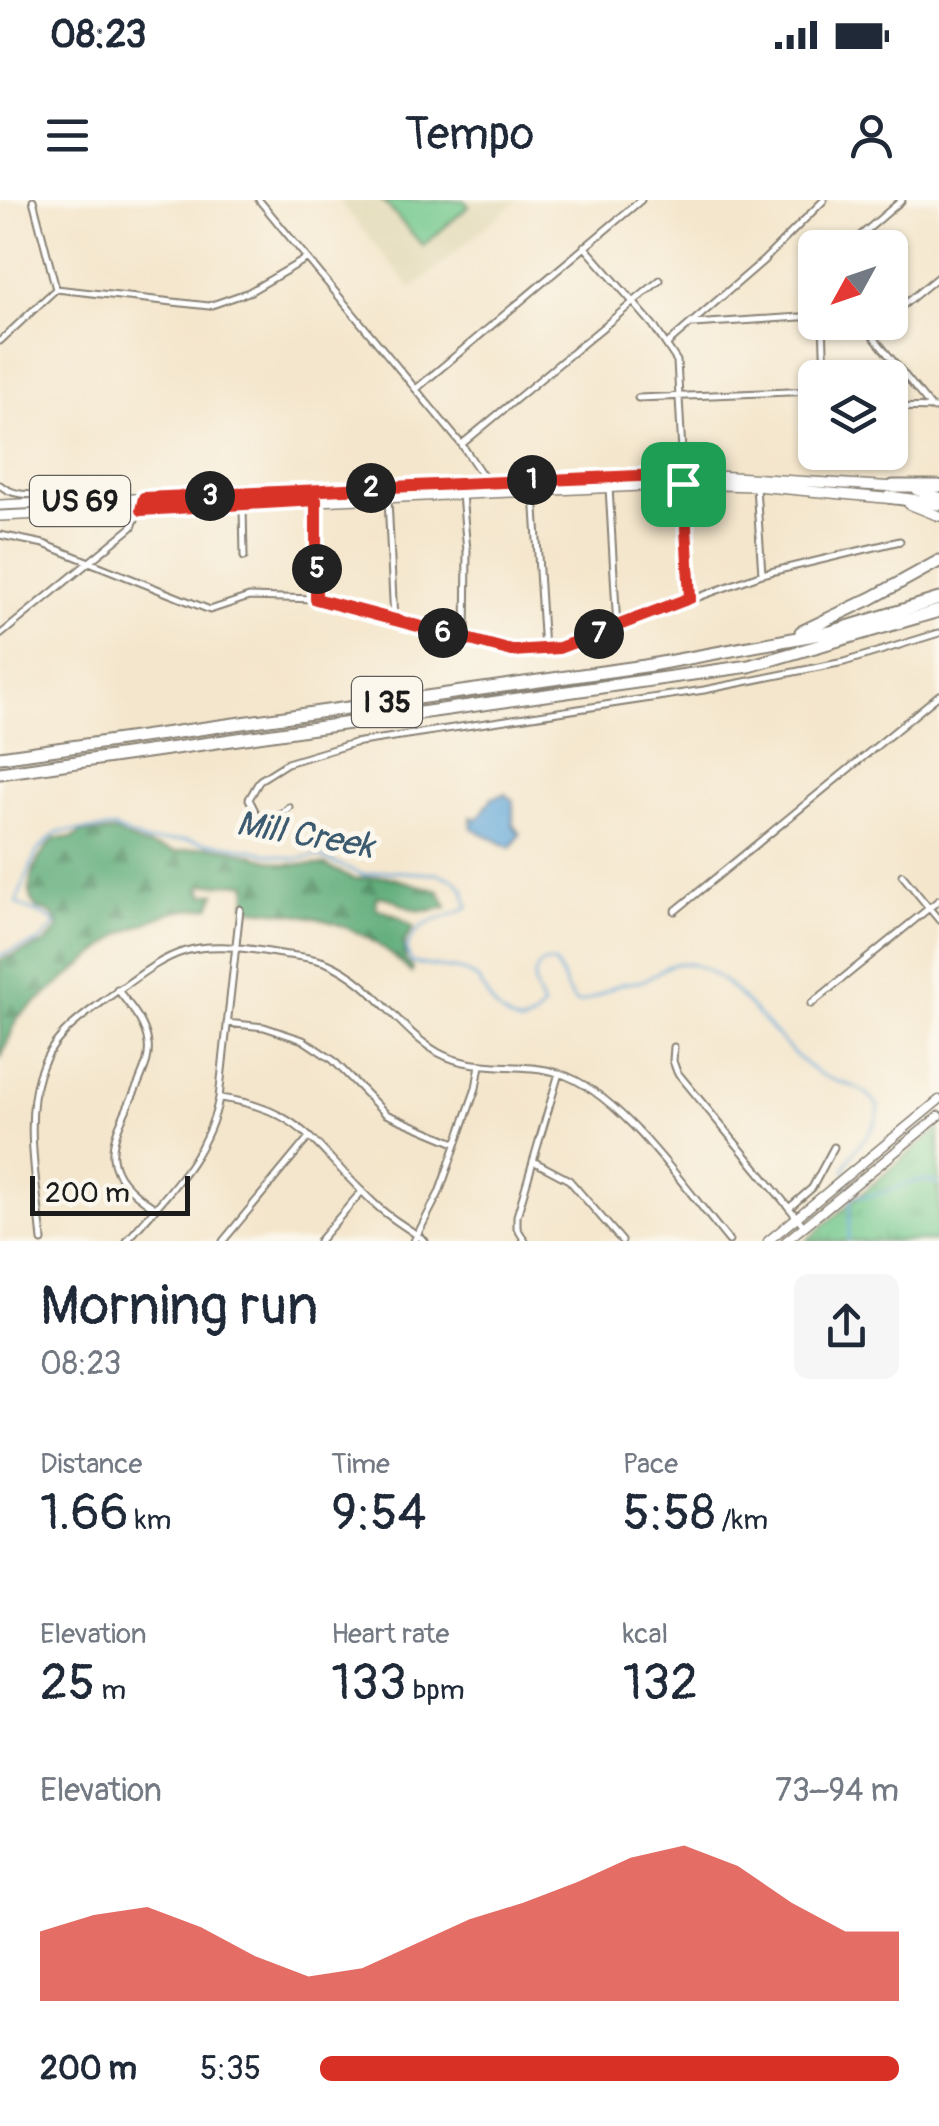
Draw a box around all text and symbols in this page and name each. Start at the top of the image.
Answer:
text: 08:23 [50,11,147,59]
text: Tempo [405,107,534,163]
icon: menu [40,108,95,163]
icon: person [844,108,899,163]
north arrow [798,230,908,340]
map controls [798,230,908,470]
button: layers [798,360,908,470]
pin [641,442,726,527]
pin: 1 [507,455,557,505]
icon: arrive [656,457,711,512]
text: 1 [527,462,537,497]
pin: 2 [346,463,396,513]
text: 2 [363,470,379,505]
pin: 3 [185,471,235,521]
road number: US 69 [30,476,130,526]
text: 3 [202,478,218,513]
pin: 5 [292,544,342,594]
text: 5 [309,551,325,586]
pin: 6 [418,608,468,658]
pin: 7 [574,609,624,659]
text: 6 [435,615,451,650]
text: 7 [592,616,606,651]
road number: I 35 [352,677,422,727]
water label: Mill Creek [233,801,380,869]
scale bar [30,1171,190,1216]
text: 200 m [45,1176,130,1211]
text: Morning run [40,1272,318,1341]
button: share [794,1274,899,1379]
text: 08:23 [40,1344,121,1384]
text: Distance [40,1447,142,1482]
text: Time [331,1447,390,1482]
text: Pace [623,1447,678,1482]
text: 1.66 [40,1482,129,1545]
text: 9:54 [331,1482,427,1545]
text: 5:58 [623,1482,715,1545]
text: km [129,1503,171,1538]
text: /km [715,1503,768,1538]
text: Elevation [40,1617,147,1652]
text: Heart rate [331,1617,449,1652]
text: kcal [623,1617,668,1652]
text: 25 [40,1652,95,1715]
text: 133 [331,1652,407,1715]
text: 132 [623,1652,698,1715]
text: m [95,1673,126,1708]
text: bpm [407,1673,465,1708]
text: Elevation [40,1771,162,1811]
text: 73–94 m [775,1771,899,1811]
text: 200 m [40,2049,137,2089]
text: 5:35 [200,2049,261,2089]

